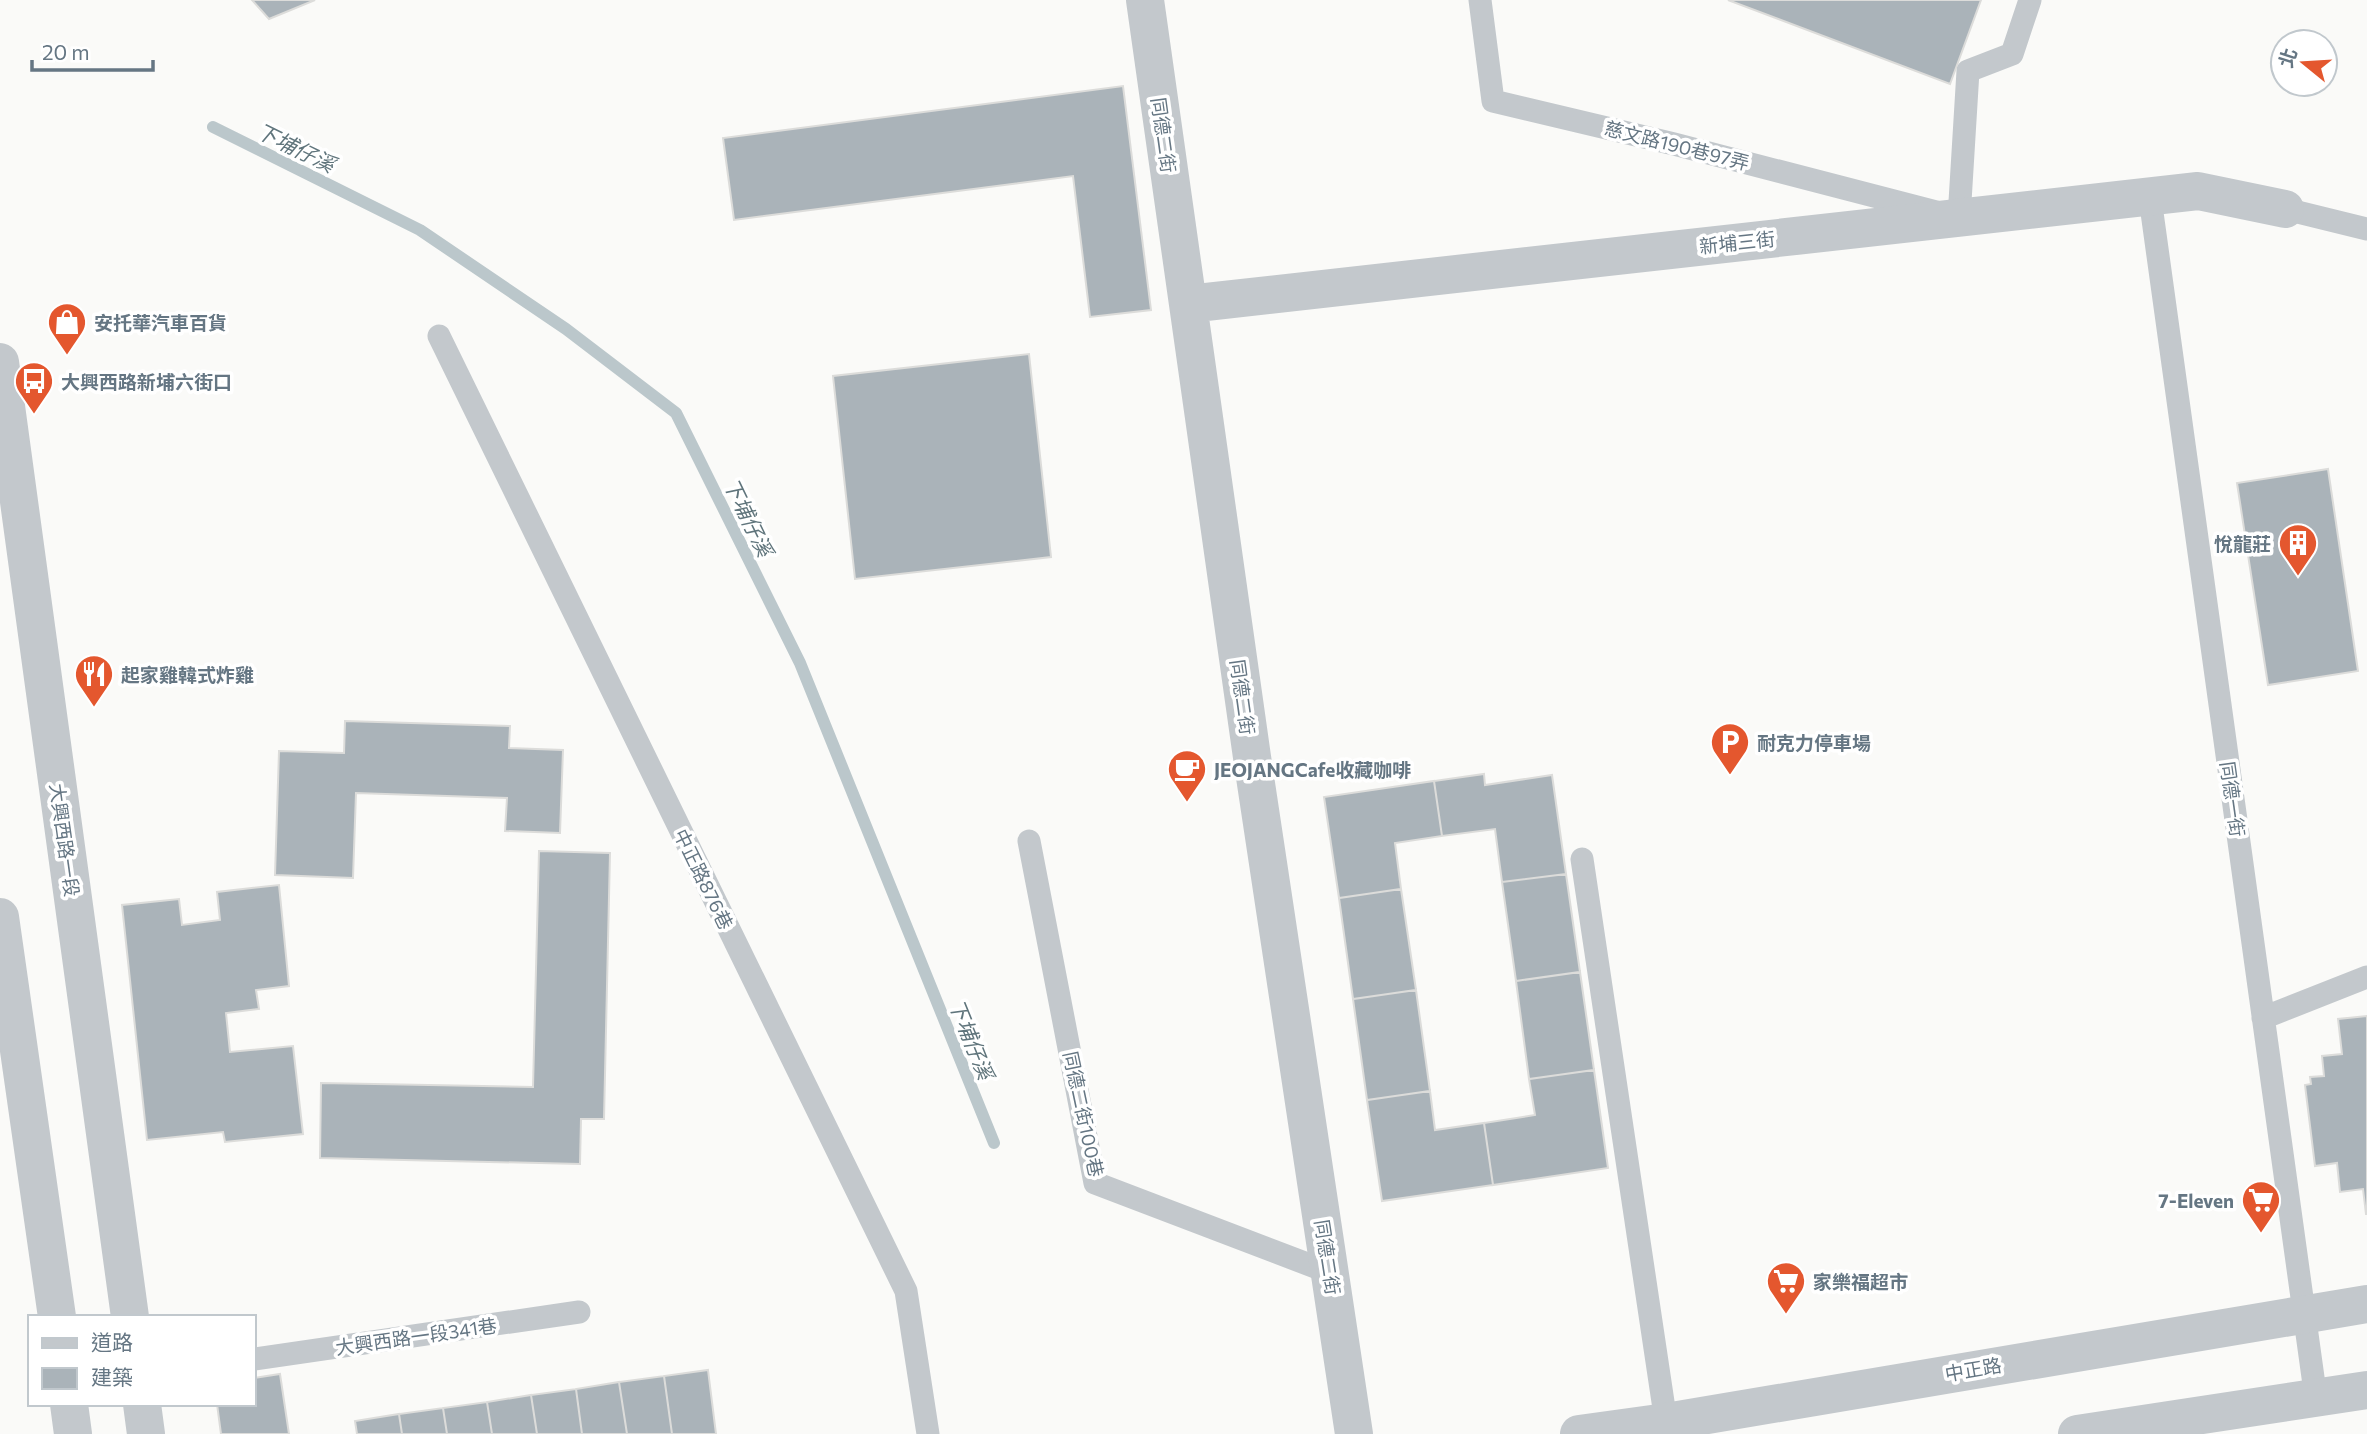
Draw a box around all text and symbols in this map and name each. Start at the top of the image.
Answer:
scale bar [32,28,152,72]
north arrow [2269,28,2339,98]
text: 20 m [42,39,90,64]
text: 北 [2273,45,2301,70]
street label: 同德二街 [1147,96,1181,174]
street label: 慈文路190巷97弄 [1602,116,1752,174]
water label: 下埔仔溪 [253,117,342,178]
street label: 新埔三街 [1698,227,1776,257]
shop icon: 安托華汽車百貨 [46,301,88,356]
place label: 安托華汽車百貨 [94,311,227,334]
bus stop icon: 大興西路新埔六街口 [13,360,55,415]
place label: 大興西路新埔六街口 [61,370,232,393]
water label: 下埔仔溪 [719,474,780,563]
building icon: 悅龍莊 [2277,522,2319,577]
place label: 悅龍莊 [2214,532,2271,555]
restaurant icon: 起家雞韓式炸雞 [73,653,115,708]
street label: 同德二街 [1226,658,1260,736]
place label: 起家雞韓式炸雞 [121,663,254,686]
parking icon: 耐克力停車場 [1709,721,1751,776]
place label: 耐克力停車場 [1757,731,1871,754]
cafe icon: JEOJANGCafe收藏咖啡 [1166,748,1208,803]
place label: JEOJANGCafe收藏咖啡 [1214,758,1411,781]
street label: 同德一街 [2216,760,2250,838]
street label: 大興西路一段 [46,782,84,898]
street label: 中正路876巷 [670,825,738,933]
water label: 下埔仔溪 [945,995,1000,1085]
street label: 同德二街100巷 [1059,1049,1109,1179]
supermarket icon: 7-Eleven [2240,1179,2282,1234]
place label: 7-Eleven [2158,1189,2234,1212]
street label: 同德二街 [1311,1218,1345,1296]
supermarket icon: 家樂福超市 [1765,1260,1807,1315]
place label: 家樂福超市 [1813,1270,1908,1293]
street label: 大興西路一段341巷 [334,1313,498,1359]
legend [28,1315,256,1406]
text: 道路 [91,1329,133,1354]
street label: 中正路 [1943,1353,2003,1385]
text: 建築 [91,1364,133,1389]

